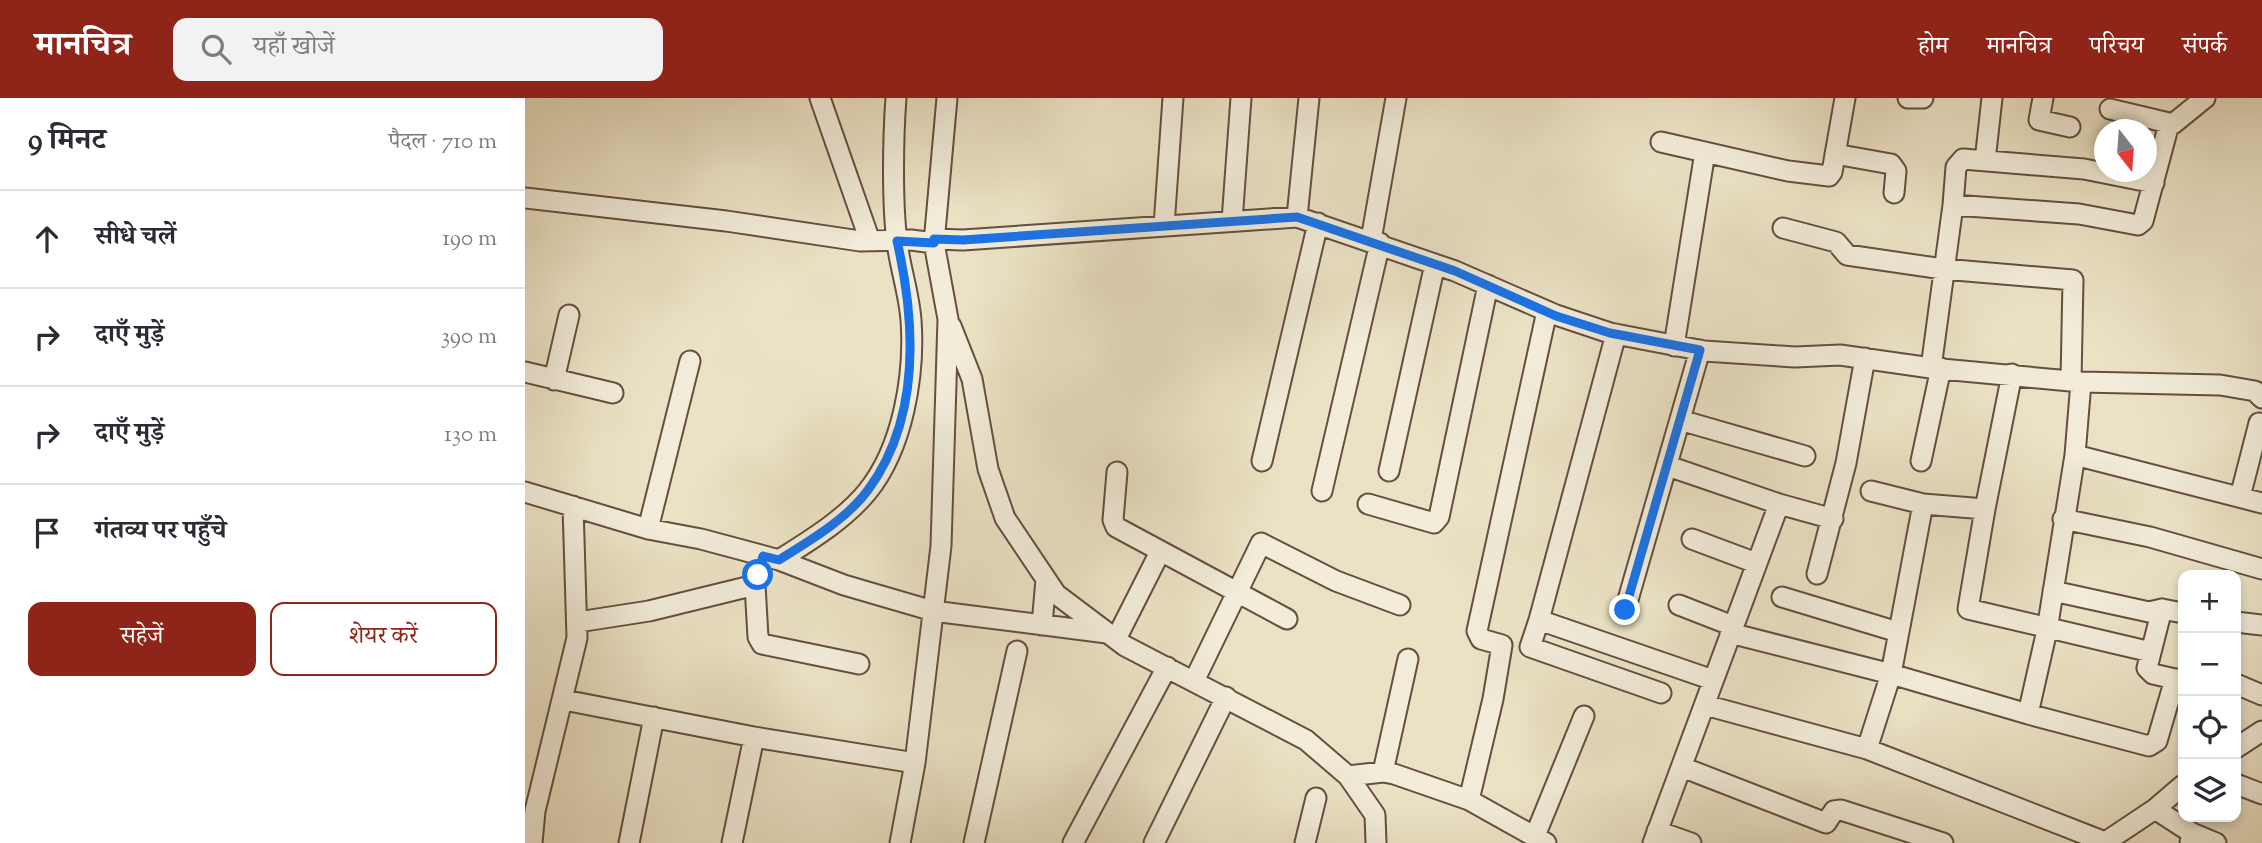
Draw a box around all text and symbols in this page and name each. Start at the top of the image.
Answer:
search box [173,18,663,81]
text: मानचित्र [35,23,131,71]
text: यहाँ खोजें [253,29,335,66]
icon: search [197,30,235,68]
text: होम [1918,30,1948,64]
text: मानचित्र [1986,30,2052,64]
text: परिचय [2090,30,2144,64]
text: संपर्क [2182,30,2227,64]
north arrow [2094,119,2157,182]
text: 9 मिनट [28,120,106,163]
text: पैदल · 710 m [389,126,497,159]
text: सीधे चलें [95,219,176,256]
icon: ahead [28,220,66,258]
text: 190 m [442,223,497,256]
text: दाएँ मुड़ें [95,317,164,354]
icon: right [28,318,66,356]
text: 390 m [441,321,497,354]
text: दाएँ मुड़ें [95,415,164,452]
icon: right [28,416,66,454]
text: 130 m [444,419,497,452]
text: गंतव्य पर पहुँचे [95,513,226,550]
icon: arrive [28,514,66,552]
route start [742,559,773,590]
map controls [2178,570,2241,822]
button: + [2178,570,2241,633]
route end [1609,594,1640,625]
button: सहेजें [28,602,256,676]
button: शेयर करें [270,602,497,676]
button: − [2178,633,2241,696]
button: locate [2178,696,2241,759]
button: layers [2178,759,2241,822]

